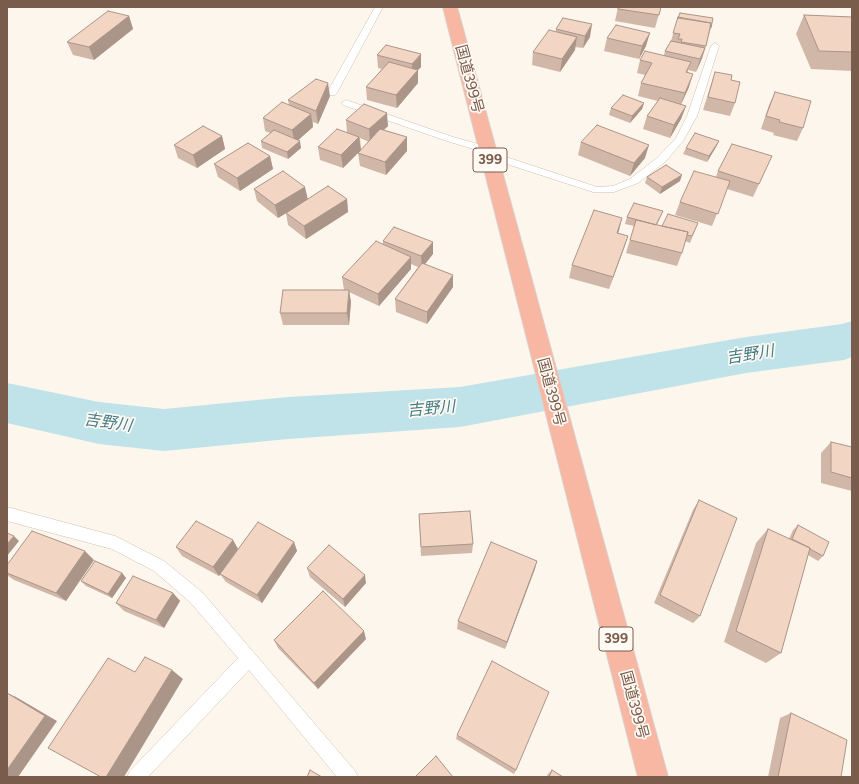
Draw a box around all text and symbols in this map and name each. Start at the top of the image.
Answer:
street label: 国道399号 [451,43,487,115]
road number: 399 [473,148,507,172]
water label: 吉野川 [725,342,775,368]
street label: 国道399号 [533,356,569,428]
water label: 吉野川 [406,397,456,421]
water label: 吉野川 [83,410,133,436]
road number: 399 [599,627,633,651]
street label: 国道399号 [616,669,652,741]

